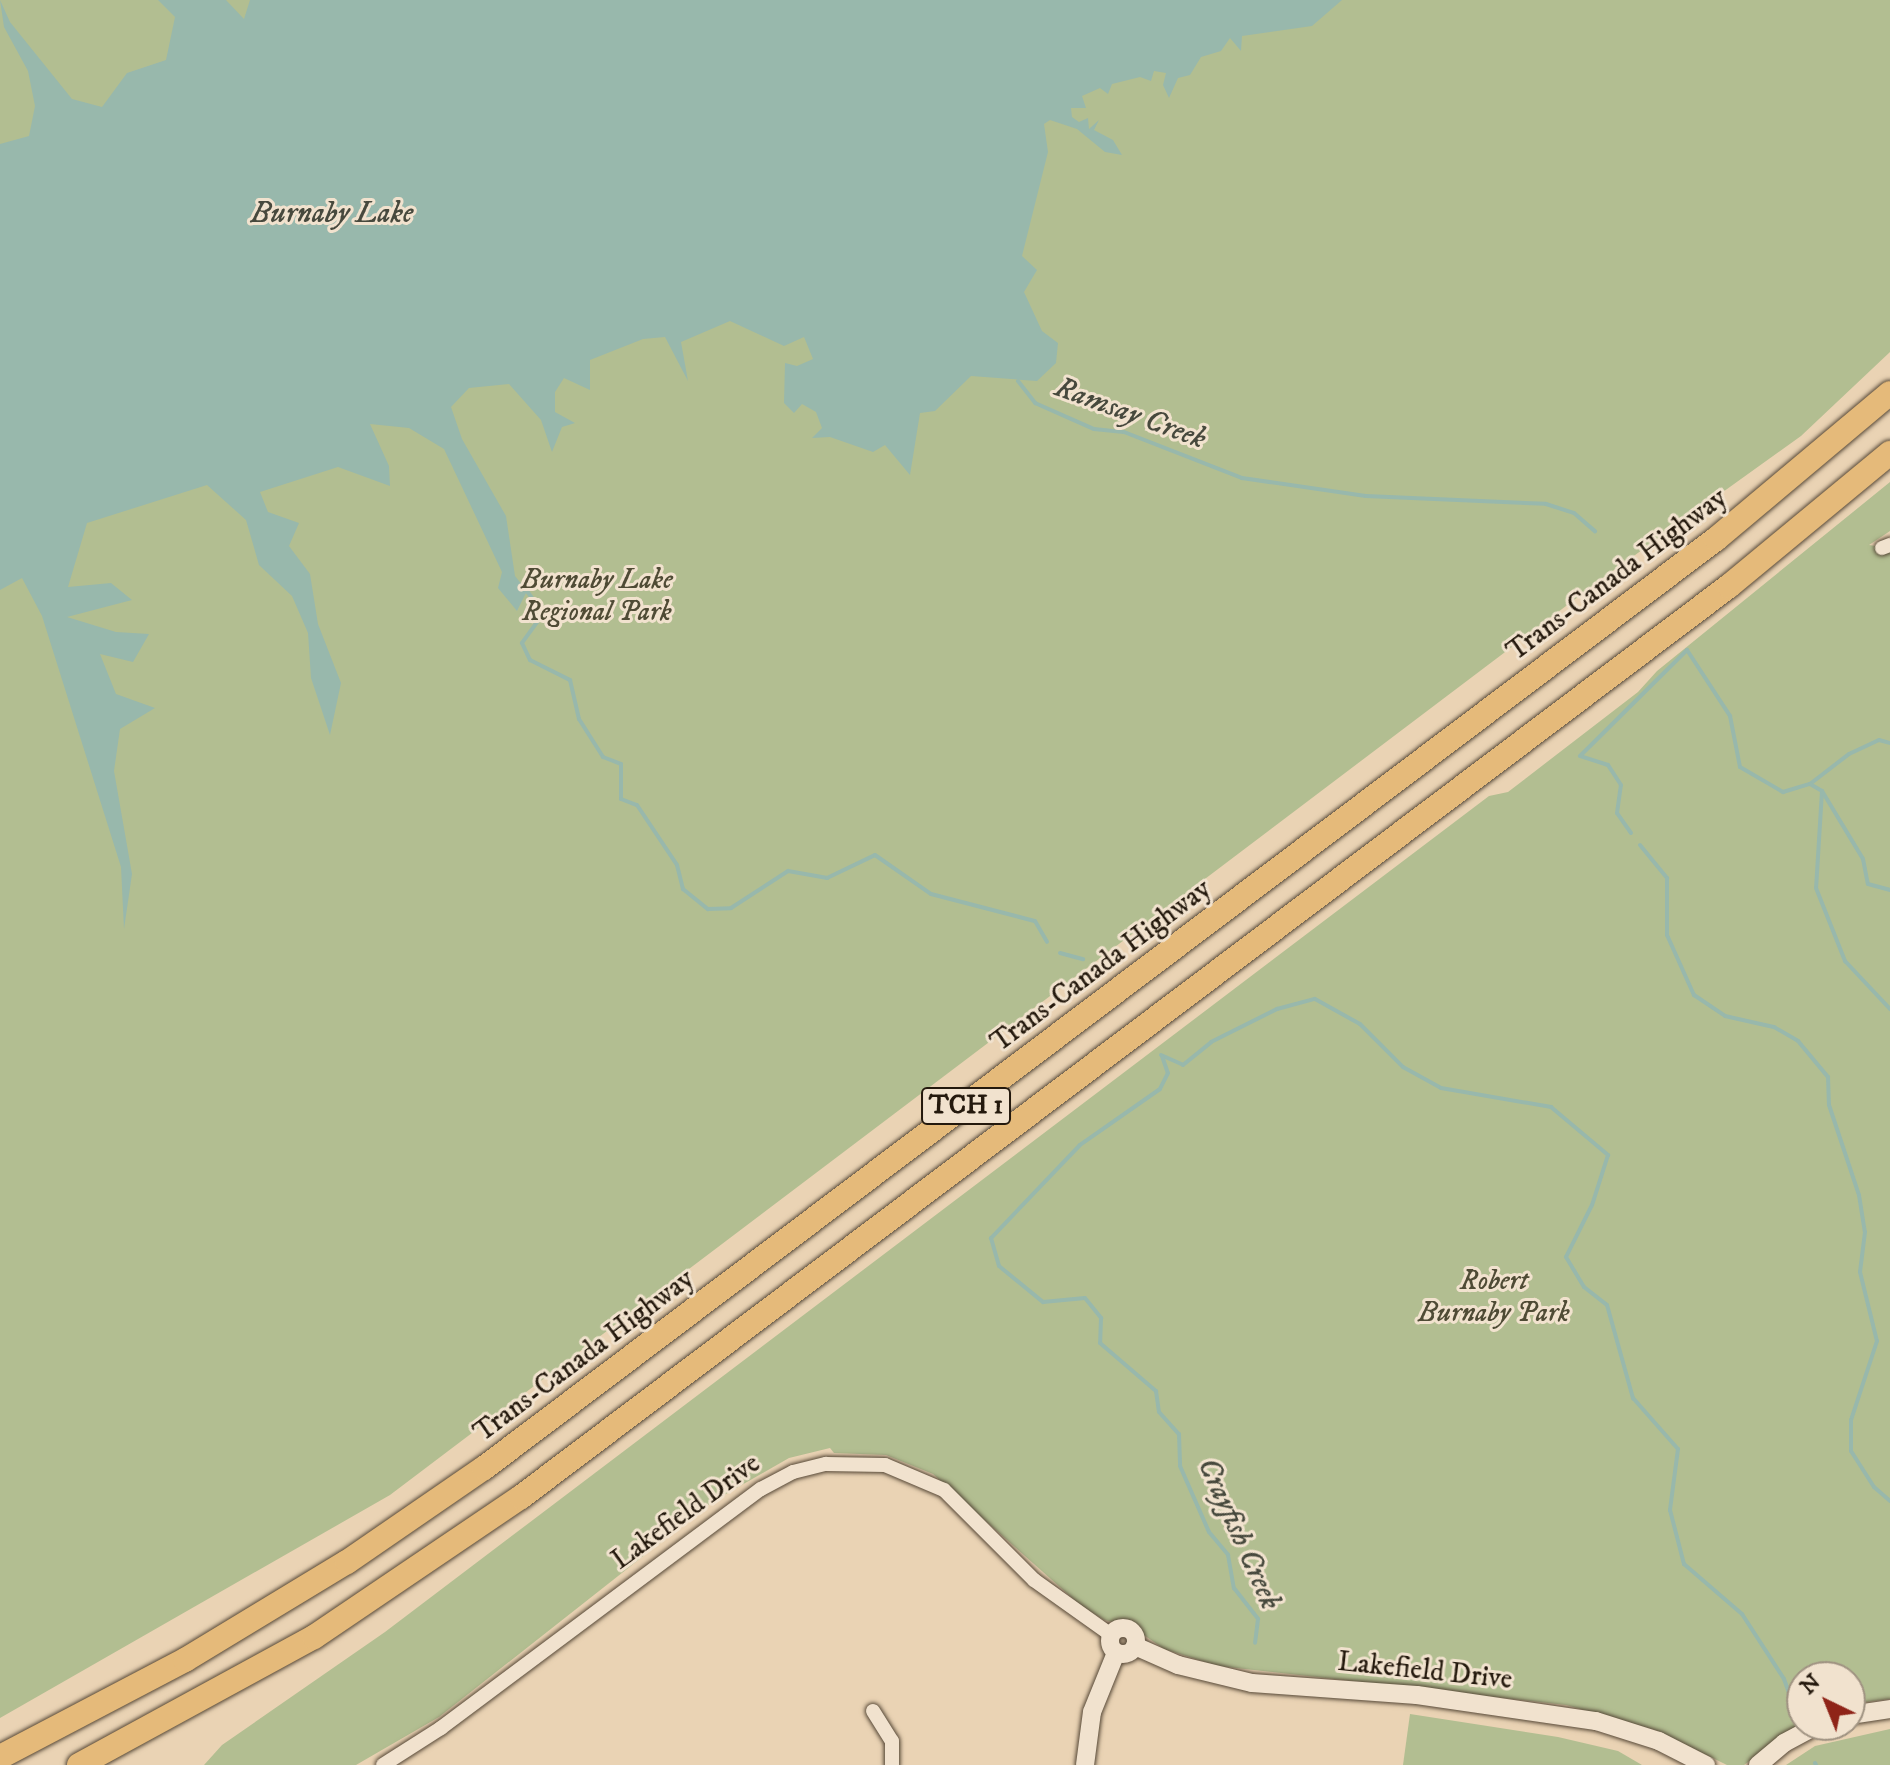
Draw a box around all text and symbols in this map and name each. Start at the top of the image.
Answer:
water label: Burnaby Lake [251,196,413,232]
water label: Ramsay Creek [1049,370,1211,458]
street label: Trans-Canada Highway [1500,481,1734,669]
park label: Burnaby Lake Regional Park [521,563,673,629]
street label: Trans-Canada Highway [984,872,1218,1060]
road number: TCH 1 [920,1084,1012,1128]
street label: Trans-Canada Highway [467,1262,701,1450]
park label: Robert Burnaby Park [1418,1264,1570,1330]
street label: Lakefield Drive [605,1447,767,1577]
water label: Crayfish Creek [1189,1452,1287,1616]
street label: Lakefield Drive [1336,1645,1514,1697]
north arrow [1786,1661,1866,1741]
text: N [1795,1669,1826,1701]

